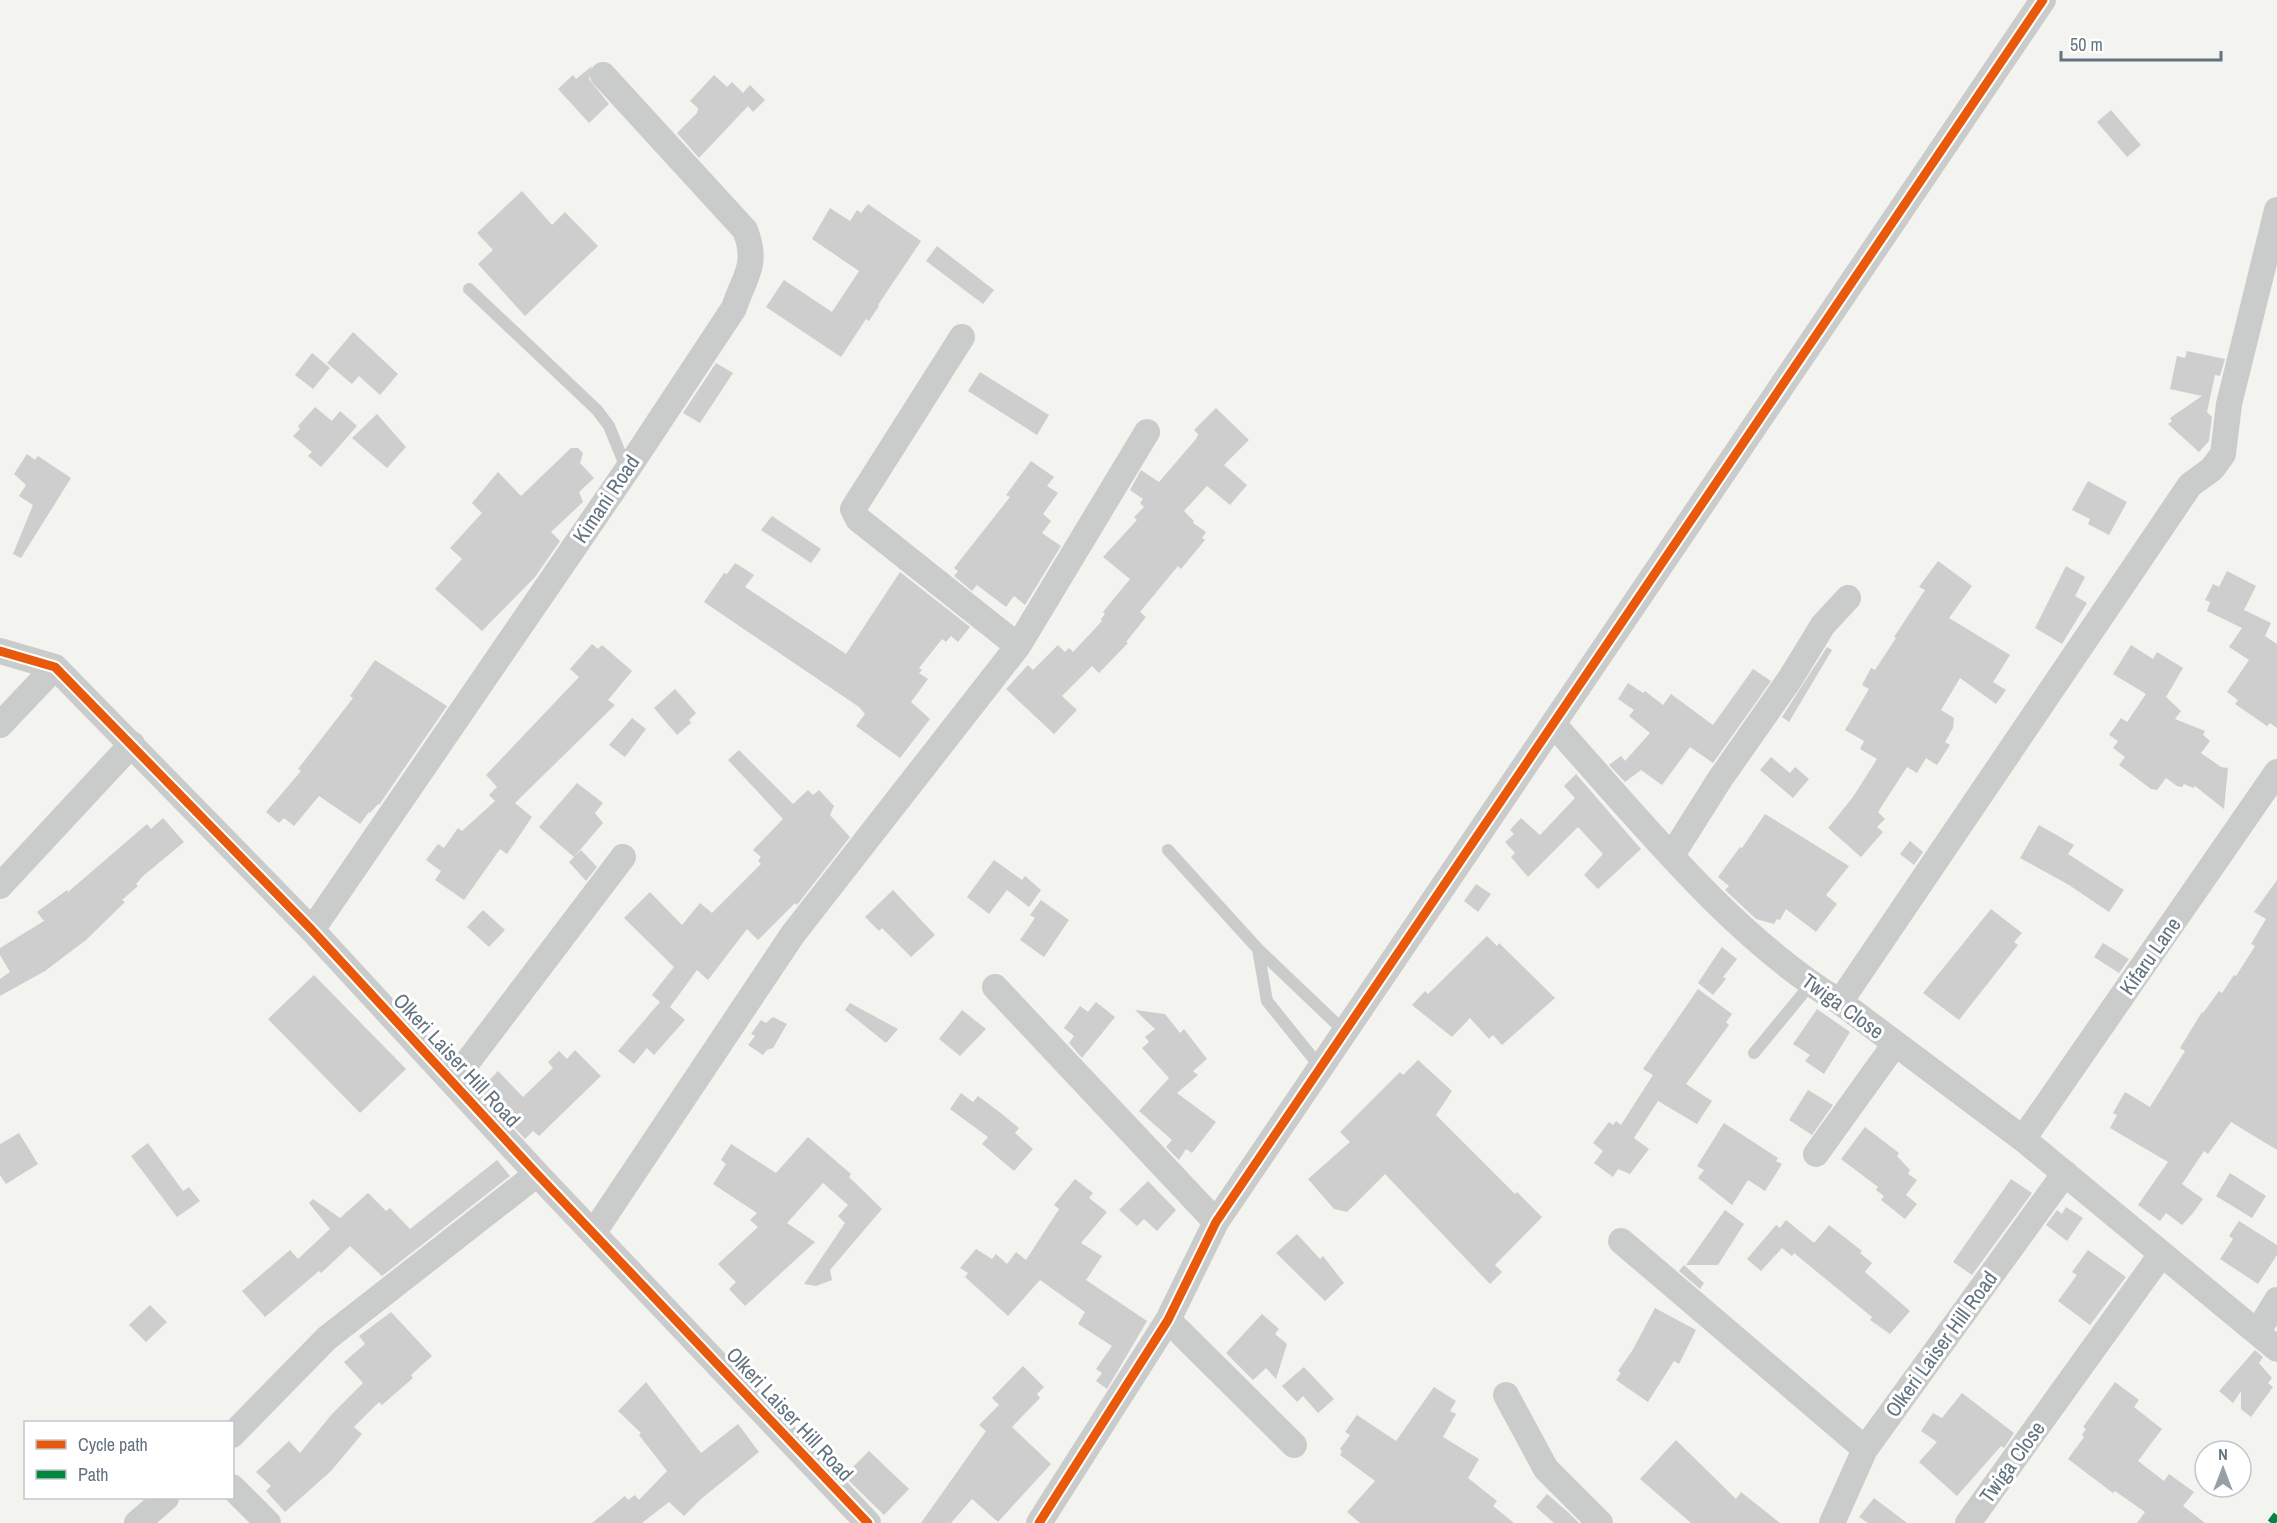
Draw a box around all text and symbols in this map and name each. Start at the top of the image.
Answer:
scale bar [2061,24,2222,62]
text: 50 m [2070,32,2103,57]
street label: Kimani Road [566,449,646,549]
street label: Kifaru Lane [2113,911,2187,1001]
street label: Twiga Close [1796,966,1890,1046]
street label: Olkeri Laiser Hill Road [387,986,527,1134]
street label: Olkeri Laiser Hill Road [1878,1265,2004,1423]
street label: Olkeri Laiser Hill Road [720,1340,860,1488]
street label: Twiga Close [1972,1415,2052,1509]
legend [24,1421,234,1499]
text: Cycle path [78,1432,148,1457]
north arrow [2193,1439,2253,1499]
text: N [2218,1443,2228,1465]
text: Path [78,1462,108,1487]

